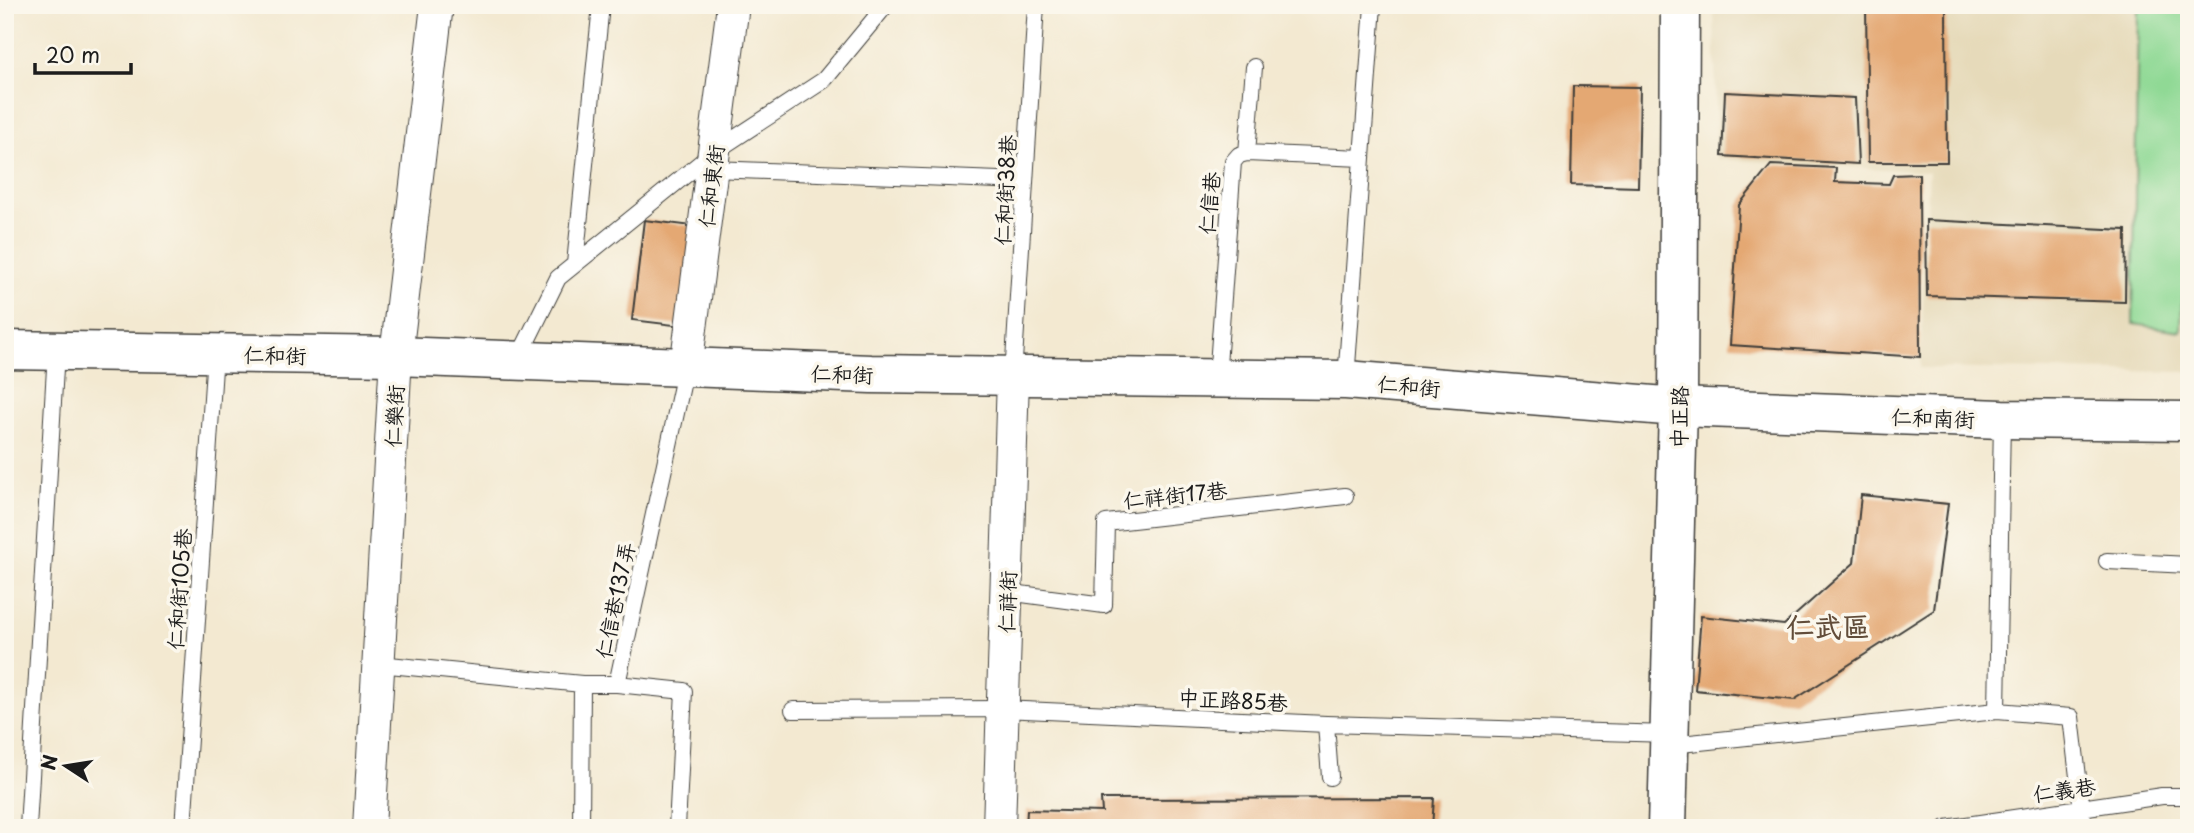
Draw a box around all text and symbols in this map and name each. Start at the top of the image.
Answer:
scale bar [35,32,131,76]
text: 20 m [46,38,100,70]
street label: 仁和街38巷 [985,134,1023,246]
street label: 仁和東街 [689,142,731,230]
street label: 仁信巷 [1189,170,1227,236]
street label: 仁和街 [243,337,307,371]
street label: 仁和街 [810,356,874,390]
street label: 仁和街 [1376,366,1442,404]
street label: 仁樂街 [375,384,411,448]
street label: 中正路 [1661,385,1695,449]
street label: 仁和南街 [1890,400,1976,434]
street label: 仁祥街17巷 [1121,473,1229,515]
street label: 仁和街105巷 [158,527,198,651]
street label: 仁信巷137弄 [586,539,642,661]
street label: 仁祥街 [989,570,1023,634]
district label: 仁武區 [1786,604,1870,647]
street label: 中正路85巷 [1177,680,1289,718]
north arrow [32,732,102,802]
text: N [33,752,64,773]
street label: 仁義巷 [2031,769,2097,809]

